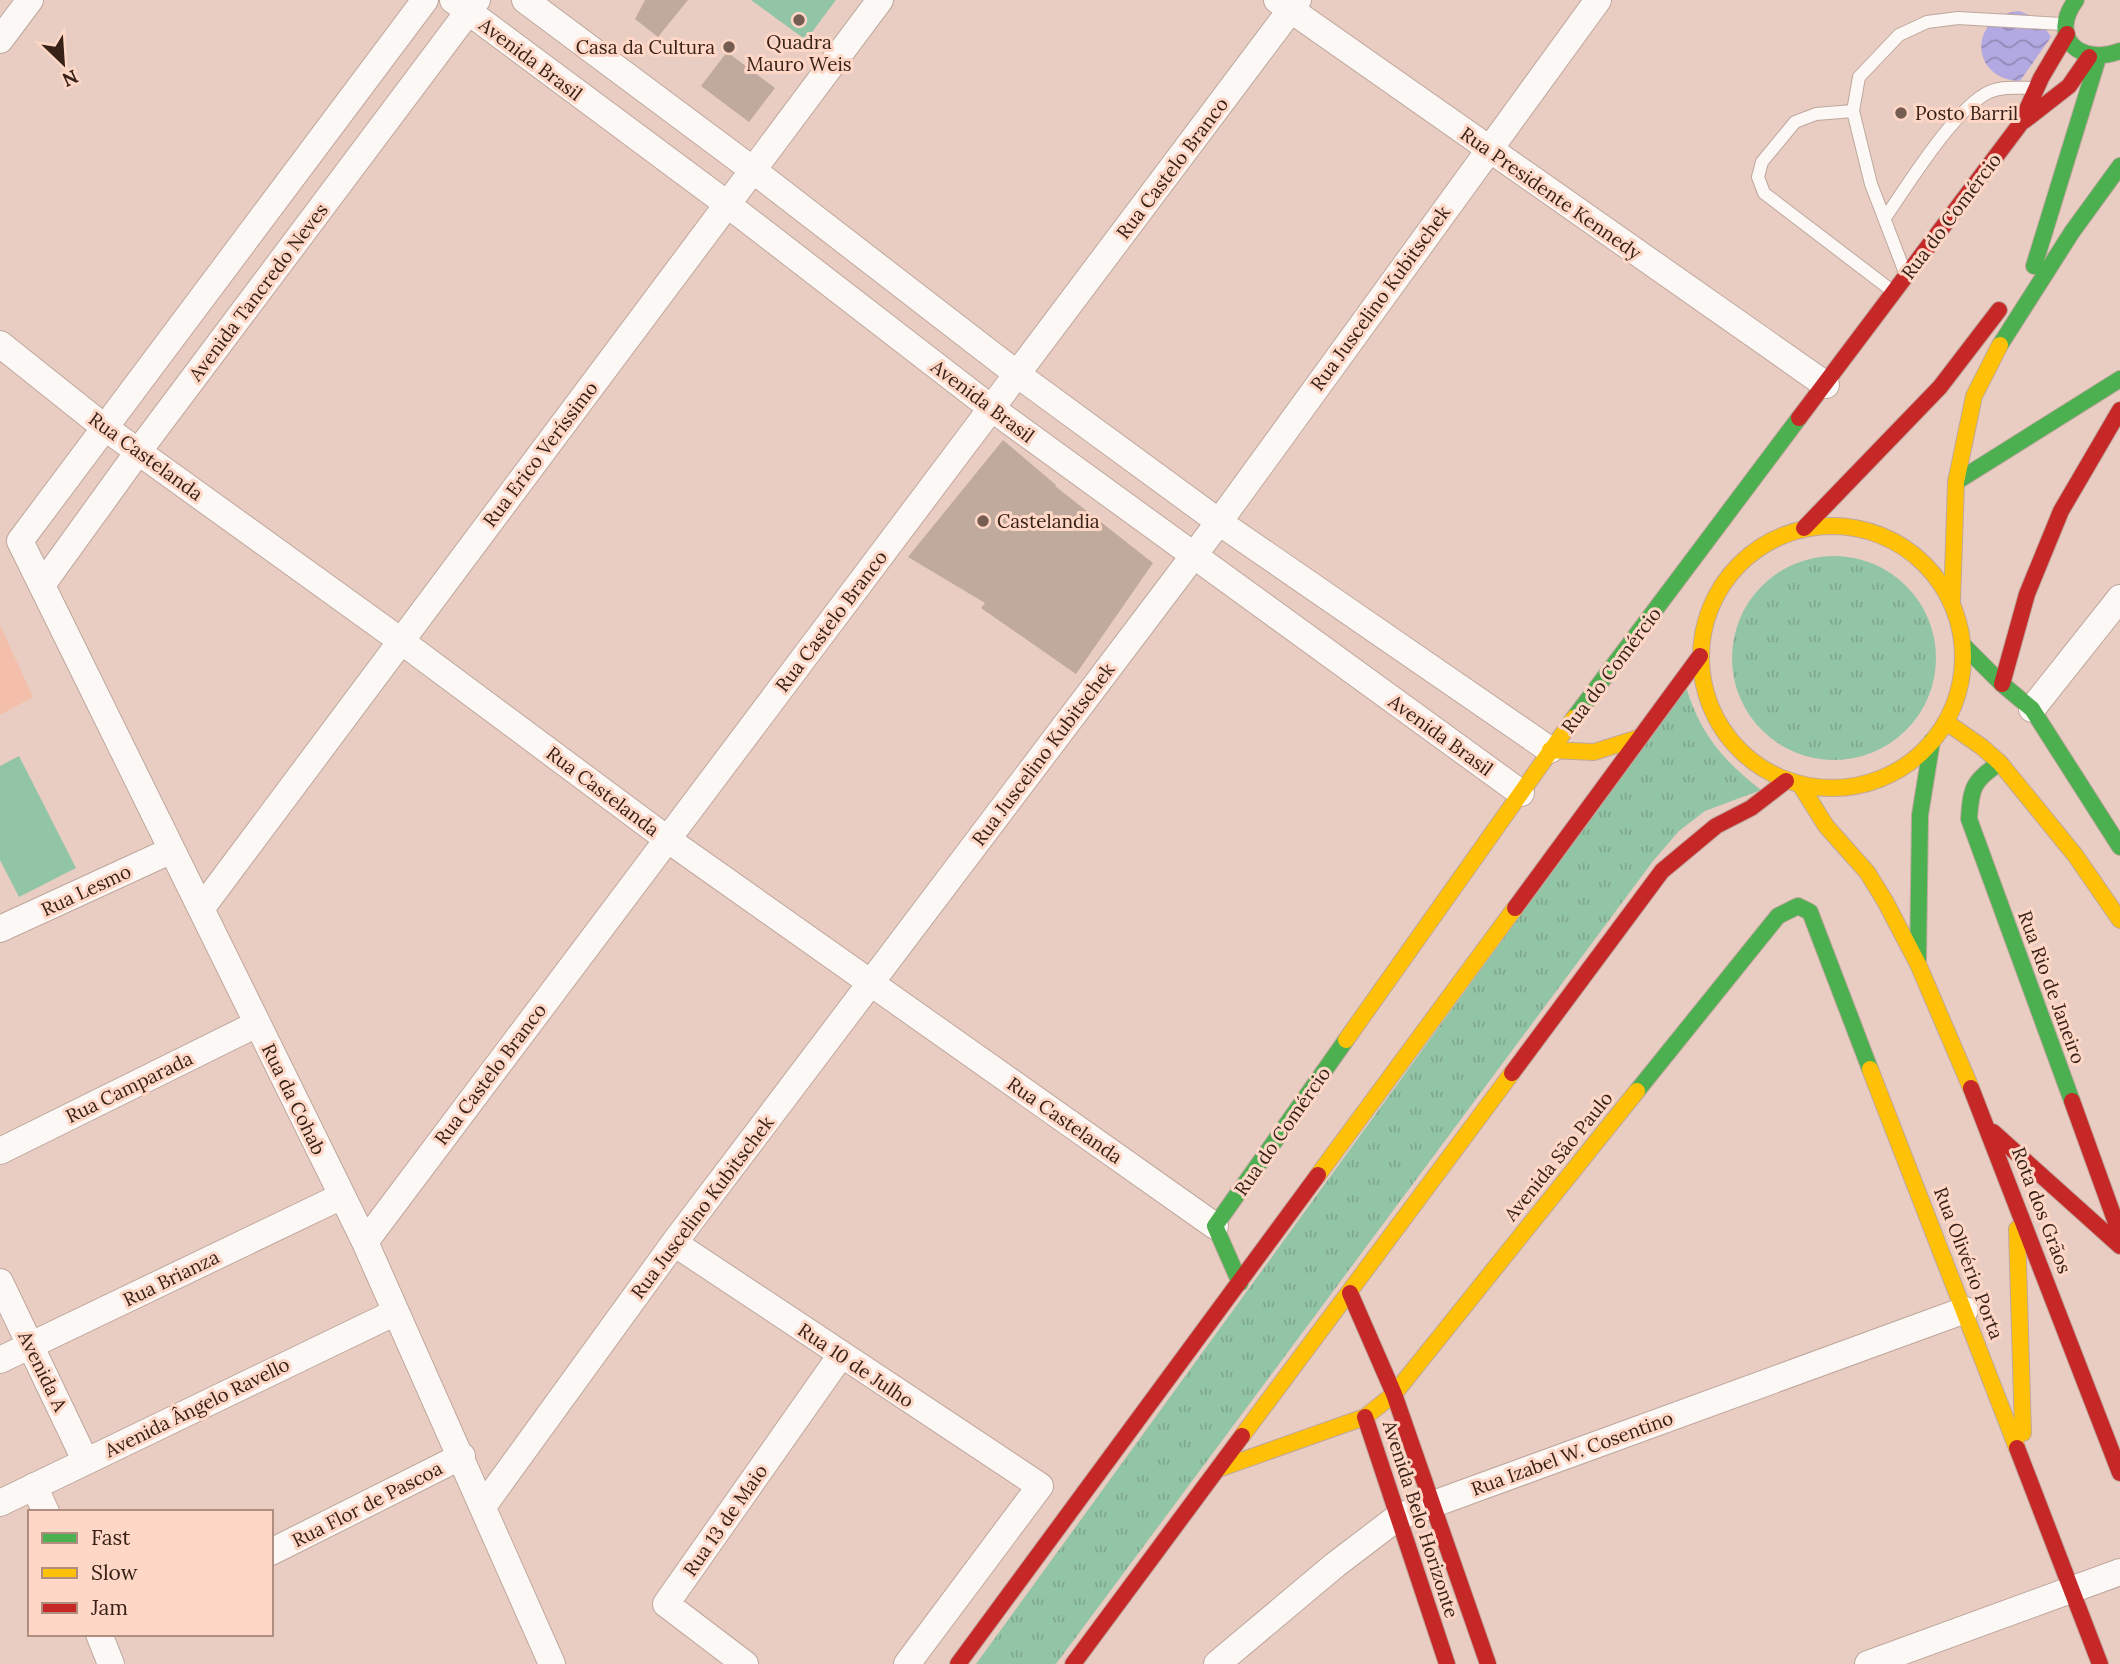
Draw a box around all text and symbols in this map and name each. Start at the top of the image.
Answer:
street label: Avenida Brasil [474,12,587,106]
marker: Quadra Mauro Weis [791,12,807,28]
north arrow [28,28,98,98]
place label: Quadra Mauro Weis [746,30,852,76]
place label: Casa da Cultura [576,35,715,59]
marker: Casa da Cultura [721,39,737,55]
text: N [58,64,82,93]
street label: Rua Castelo Branco [1111,92,1233,244]
place label: Posto Barril [1915,101,2018,125]
marker: Posto Barril [1893,105,1909,121]
street label: Rua Presidente Kennedy [1456,121,1646,265]
street label: Rua do Comércio [1896,148,2006,284]
street label: Avenida Tancredo Neves [183,198,333,386]
street label: Rua Juscelino Kubitschek [1305,200,1456,395]
street label: Avenida Brasil [926,354,1039,448]
street label: Rua Erico Veríssimo [477,376,603,532]
street label: Rua Castelanda [84,407,208,506]
place label: Castelandia [997,509,1100,533]
marker: Castelandia [975,513,991,529]
street label: Rua Castelo Branco [770,545,892,697]
street label: Rua do Comércio [1556,602,1666,738]
street label: Rua Juscelino Kubitschek [966,657,1120,850]
street label: Avenida Brasil [1383,688,1498,781]
street label: Rua Castelanda [542,741,664,841]
street label: Rua Lesmo [37,859,135,921]
street label: Rua Rio de Janeiro [2013,907,2091,1067]
street label: Rua Castelo Branco [429,998,551,1150]
street label: Rua da Cohab [257,1039,331,1159]
street label: Rua Camparada [62,1046,197,1128]
street label: Rua do Comércio [1229,1062,1335,1200]
street label: Rua Castelanda [1003,1071,1127,1169]
street label: Avenida São Paulo [1498,1086,1618,1226]
street label: Rua Juscelino Kubitschek [625,1110,779,1303]
street label: Rota dos Grãos [2007,1143,2077,1277]
street label: Rua Olivério Porta [1929,1183,2009,1343]
street label: Rua Brianza [119,1244,223,1312]
street label: Rua 10 de Julho [794,1317,918,1413]
street label: Avenida A [13,1326,73,1416]
street label: Avenida Ângelo Ravello [100,1352,293,1463]
street label: Rua Izabel W. Cosentino [1468,1405,1676,1501]
street label: Avenida Belo Horizonte [1377,1416,1464,1621]
street label: Rua Flor de Pascoa [288,1456,446,1552]
street label: Rua 13 de Maio [678,1459,772,1581]
legend [28,1510,273,1636]
text: Fast [91,1524,131,1551]
text: Slow [91,1559,138,1586]
text: Jam [90,1594,128,1621]

